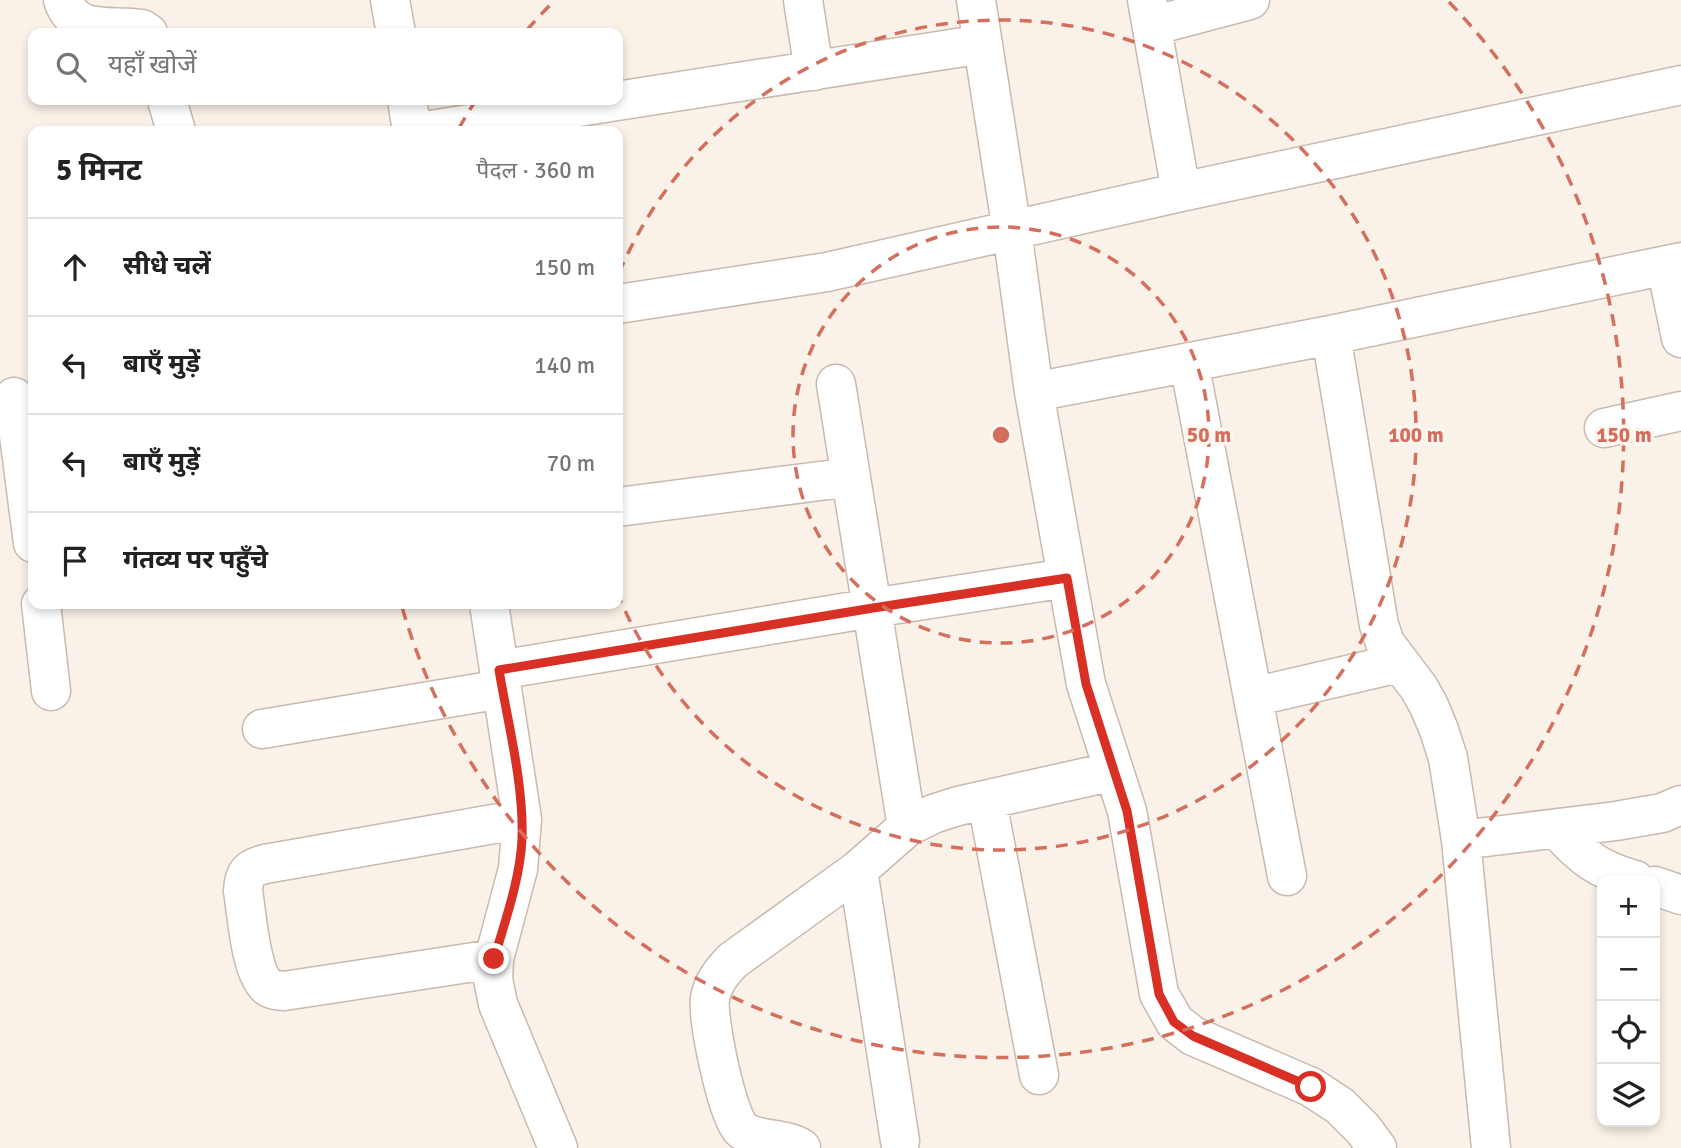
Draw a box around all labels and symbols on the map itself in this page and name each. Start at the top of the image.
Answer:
text: 50 m [1187,422,1231,448]
text: 100 m [1388,422,1444,448]
text: 150 m [1596,422,1652,448]
centre of rings [989,423,1013,447]
route end [478,943,509,974]
route start [1295,1071,1326,1102]

